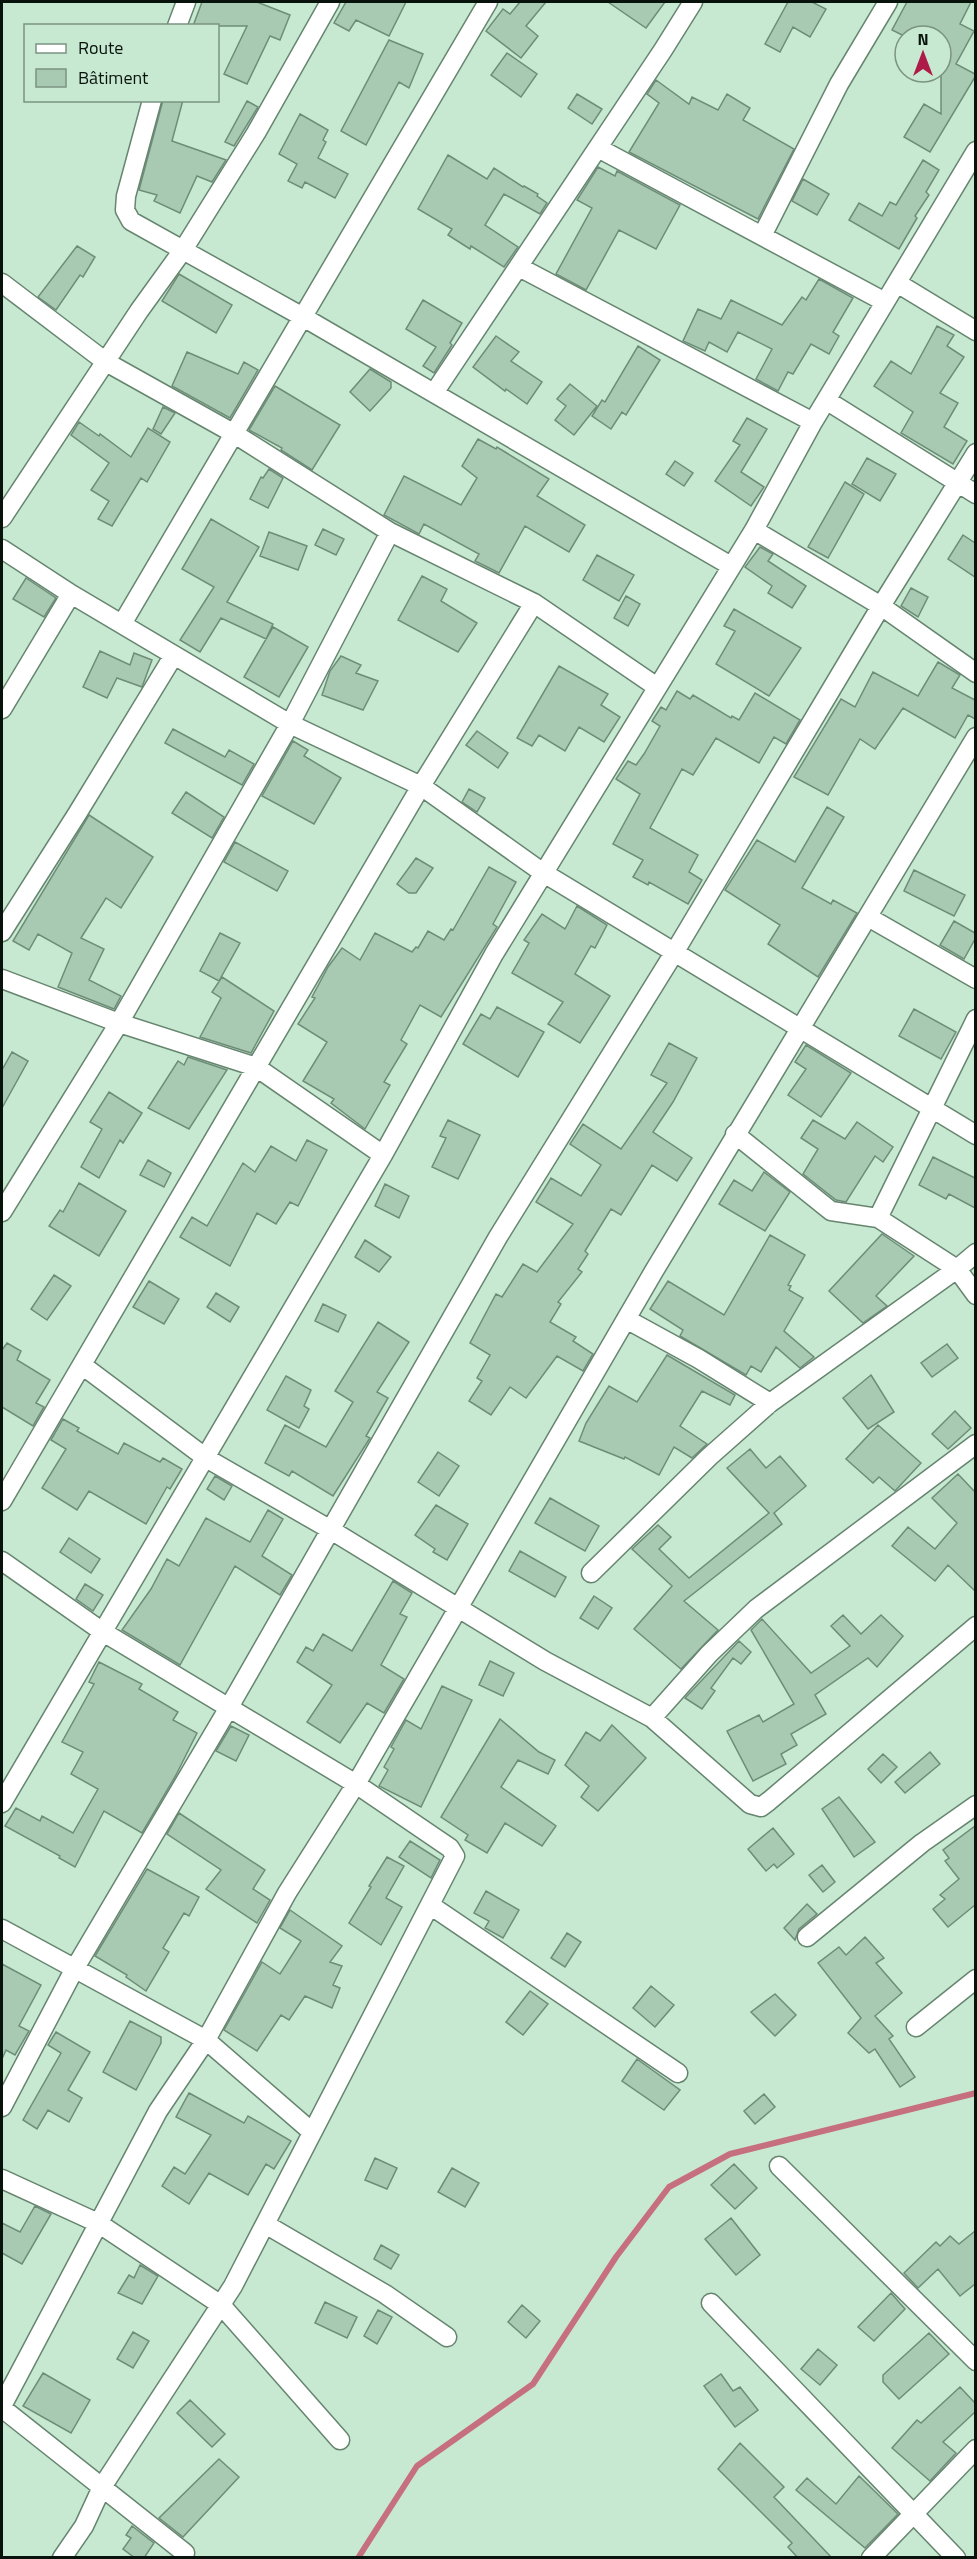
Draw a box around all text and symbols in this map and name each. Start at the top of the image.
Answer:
legend [24,24,219,102]
north arrow [893,24,953,84]
text: N [917,27,929,51]
text: Route [78,34,123,61]
text: Bâtiment [78,64,149,91]

